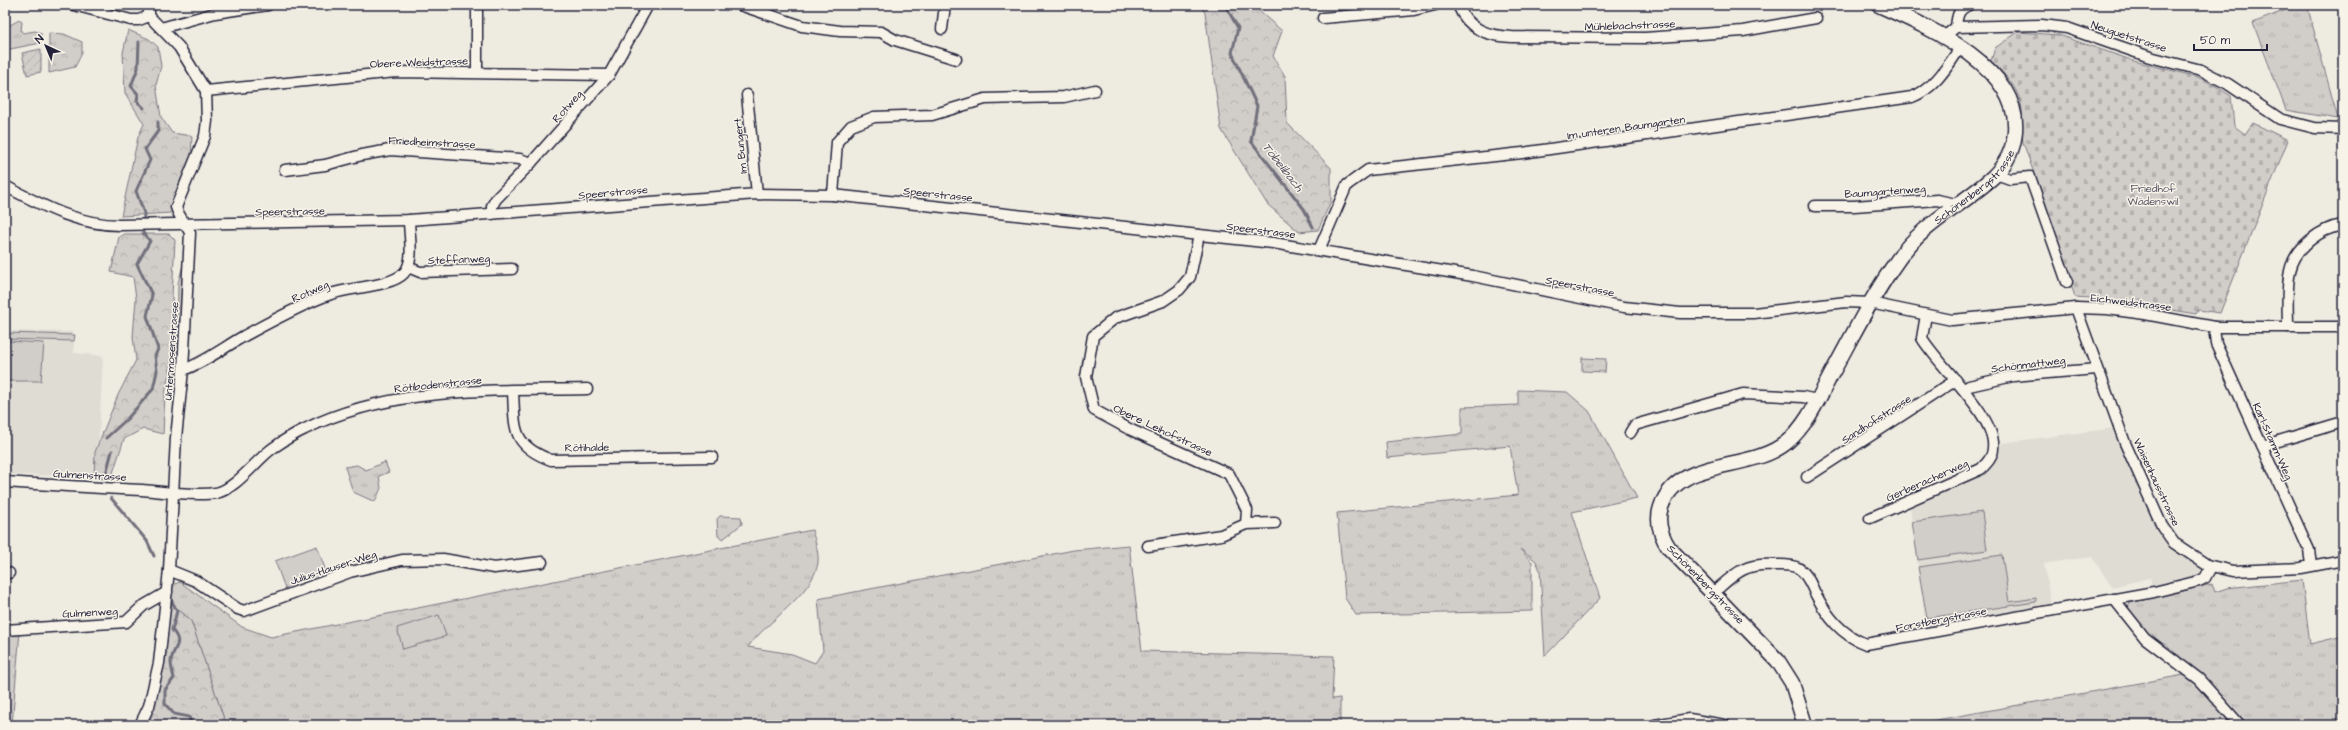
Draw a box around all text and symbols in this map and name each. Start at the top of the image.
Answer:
street label: Mühlebachstrasse [1584,16,1676,35]
street label: Neuguetstrasse [2089,17,2169,57]
north arrow [26,26,66,66]
scale bar [2194,26,2267,52]
text: N [32,31,47,47]
text: 50 m [2200,32,2231,49]
street label: Obere Weidstrasse [370,53,468,72]
street label: Rotweg [549,87,587,127]
street label: Im unteren Baumgarten [1566,112,1687,144]
street label: Im Bungert [730,117,752,174]
street label: Friedheimstrasse [388,133,476,152]
water label: Töbelibach [1258,139,1308,196]
street label: Schönenbergstrasse [1931,148,2018,228]
street label: Baumgartenweg [1844,181,1927,203]
park label: Friedhof Wädenswil [2128,181,2179,209]
street label: Speerstrasse [578,182,649,203]
street label: Speerstrasse [902,183,973,206]
street label: Speerstrasse [255,203,325,220]
street label: Speerstrasse [1225,219,1297,242]
street label: Steffanweg [428,251,491,269]
street label: Speerstrasse [1544,272,1616,301]
street label: Rotweg [289,277,332,307]
street label: Eichweidstrasse [2090,290,2172,315]
street label: Untermosenstrasse [161,301,182,401]
street label: Schönmattweg [1990,352,2067,377]
street label: Rötibodenstrasse [393,372,483,397]
street label: Sandhofstrasse [1838,391,1914,448]
street label: Karl-Stamm-Weg [2248,400,2296,483]
street label: Obere Leihofstrasse [1111,401,1215,460]
street label: Waisenhausstrasse [2130,436,2184,529]
street label: Rötihalde [565,440,609,455]
street label: Gerberacherweg [1884,456,1971,506]
street label: Gulmenstrasse [53,466,127,485]
street label: Schönenbergstrasse [1663,541,1748,628]
street label: Julius-Hauser-Weg [288,546,379,589]
street label: Forstbergstrasse [1894,603,1988,637]
street label: Gulmenweg [62,604,118,622]

